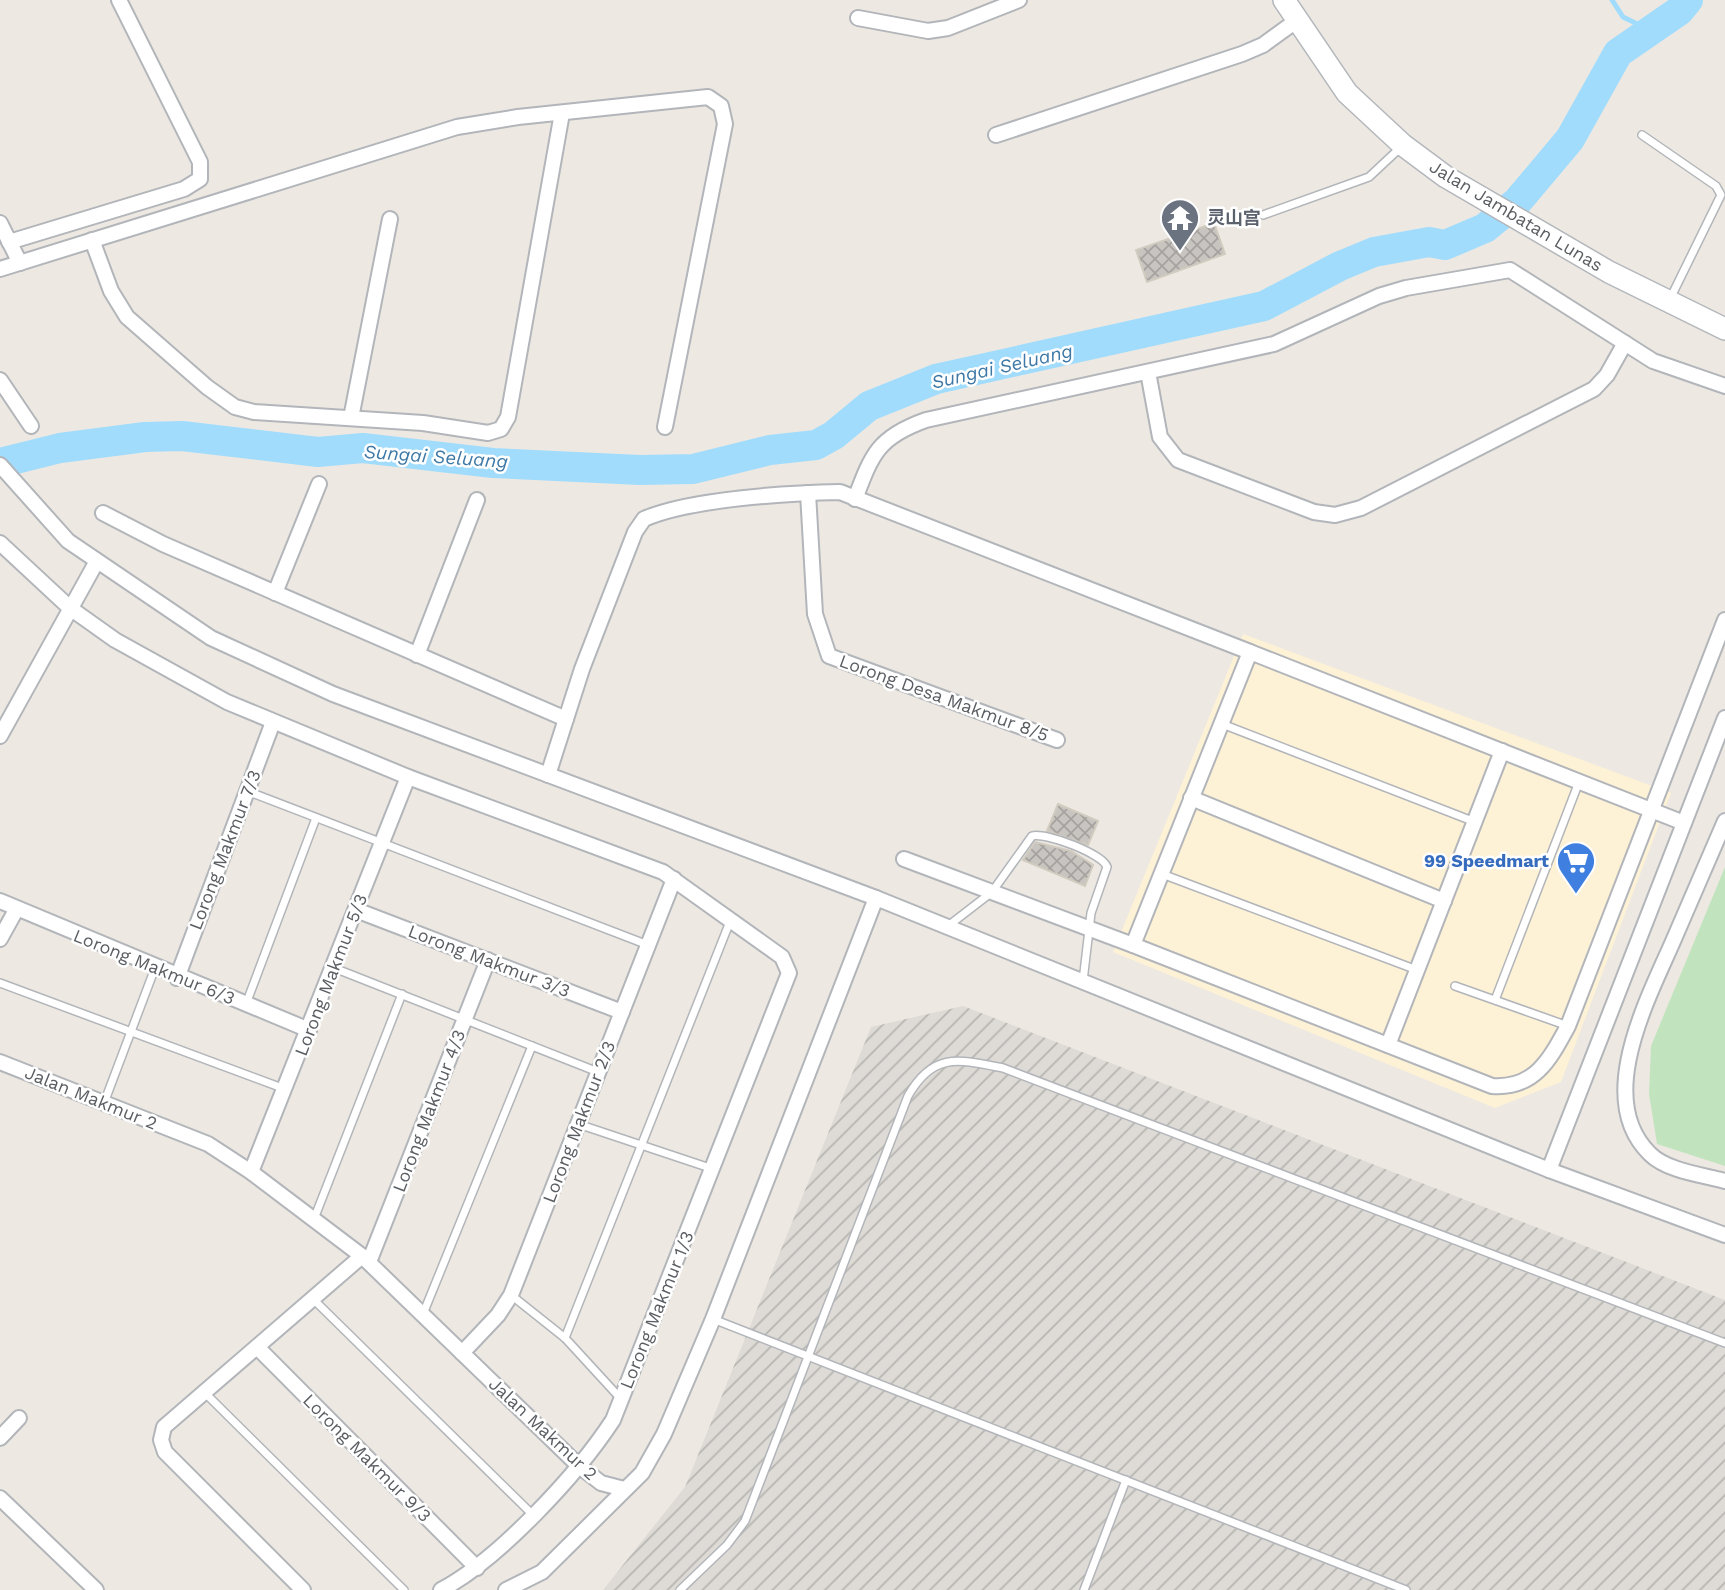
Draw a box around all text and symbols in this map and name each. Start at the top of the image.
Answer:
street label: Jalan Jambatan Lunas [1426,155,1607,276]
temple icon: 灵山宫 [1159,197,1201,252]
place label: 灵山宫 [1207,207,1261,228]
water label: Sungai Seluang [929,339,1075,394]
water label: Sungai Seluang [363,440,509,473]
street label: Lorong Desa Makmur 8/5 [837,650,1052,745]
street label: Lorong Makmur 7/3 [184,767,265,933]
supermarket icon: 99 Speedmart [1555,840,1597,895]
place label: 99 Speedmart [1424,850,1549,871]
street label: Lorong Makmur 5/3 [290,891,371,1059]
street label: Lorong Makmur 3/3 [405,920,573,1001]
street label: Lorong Makmur 6/3 [70,925,238,1009]
street label: Lorong Makmur 4/3 [388,1027,469,1195]
street label: Lorong Makmur 2/3 [538,1038,619,1206]
street label: Jalan Makmur 2 [22,1061,160,1134]
street label: Lorong Makmur 1/3 [615,1228,698,1392]
street label: Jalan Makmur 2 [485,1373,602,1484]
street label: Lorong Makmur 9/3 [299,1389,436,1526]

